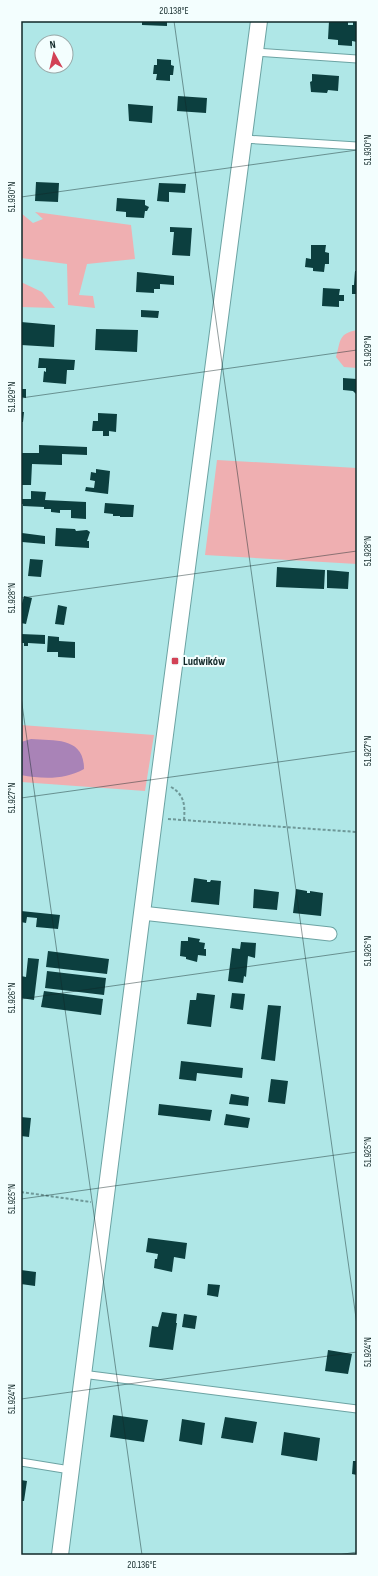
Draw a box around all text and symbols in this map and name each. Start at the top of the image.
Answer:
text: 20.138°E [159,5,189,17]
north arrow [34,34,74,74]
text: N [49,38,57,51]
text: 51.930°N [362,135,374,165]
text: 51.930°N [6,182,18,212]
text: 51.929°N [362,336,374,366]
text: 51.929°N [6,382,18,412]
text: 51.928°N [362,536,374,566]
text: 51.928°N [6,583,18,613]
place label: Ludwików [183,654,226,669]
marker: Ludwików [170,656,180,666]
text: 51.927°N [362,736,374,766]
text: 51.927°N [6,783,18,813]
text: 51.926°N [362,936,374,966]
text: 51.926°N [6,983,18,1013]
text: 51.925°N [362,1137,374,1167]
text: 51.925°N [6,1184,18,1214]
text: 51.924°N [362,1337,374,1367]
text: 51.924°N [6,1384,18,1414]
text: 20.136°E [127,1559,157,1571]

